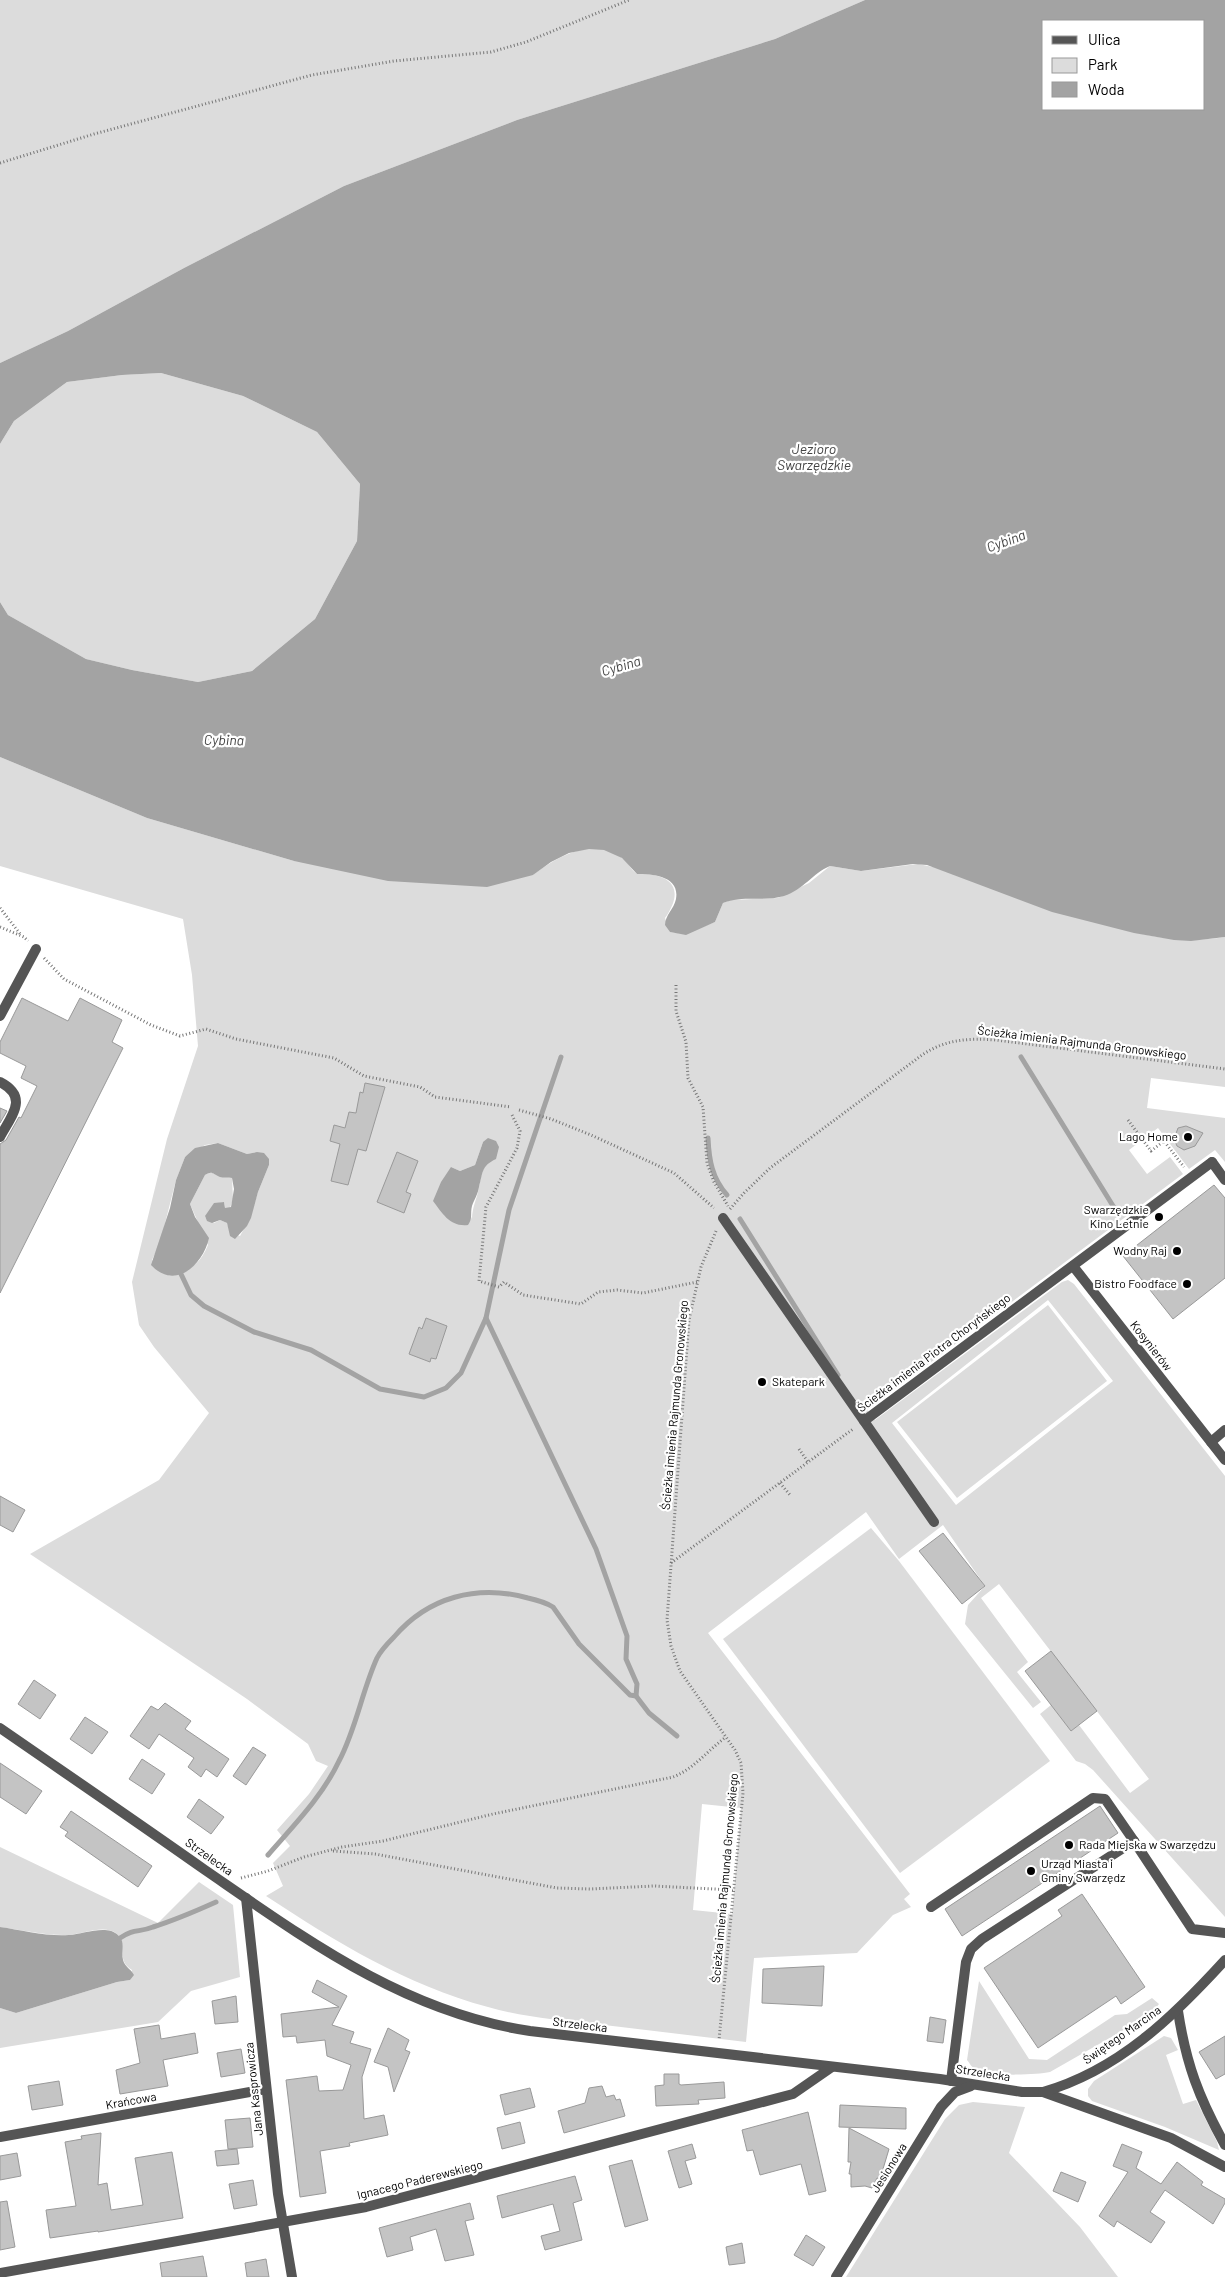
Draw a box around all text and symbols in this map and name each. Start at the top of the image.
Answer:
legend [1042,20,1205,110]
text: Ulica [1088,30,1120,48]
text: Park [1088,55,1118,73]
text: Woda [1088,80,1124,98]
water label: Jezioro Swarzędzkie [777,440,851,473]
water label: Cybina [984,526,1028,555]
water label: Cybina [599,652,642,679]
water label: Cybina [204,731,244,748]
street label: Ścieżka imienia Rajmunda Gronowskiego [977,1022,1187,1062]
place label: Lago Home [1119,1129,1178,1143]
marker: Lago Home [1182,1131,1194,1143]
place label: Swarzędzkie Kino Letnie [1084,1202,1149,1230]
marker: Swarzędzkie Kino Letnie [1153,1211,1165,1223]
place label: Wodny Raj [1113,1243,1167,1257]
marker: Wodny Raj [1171,1245,1183,1257]
place label: Bistro Foodface [1094,1276,1177,1290]
marker: Bistro Foodface [1181,1278,1193,1290]
street label: Ścieżka imienia Piotra Choryńskiego [854,1290,1013,1414]
street label: Ścieżka imienia Rajmunda Gronowskiego [658,1299,690,1510]
street label: Kosynierów [1128,1318,1176,1373]
place label: Skatepark [772,1374,825,1388]
marker: Skatepark [756,1376,768,1388]
street label: Ścieżka imienia Rajmunda Gronowskiego [708,1772,740,1983]
street label: Strzelecka [183,1835,236,1878]
place label: Rada Miejska w Swarzędzu [1079,1837,1216,1851]
marker: Rada Miejska w Swarzędzu [1063,1839,1075,1851]
place label: Urząd Miasta i Gminy Swarzędz [1041,1856,1125,1884]
marker: Urząd Miasta i Gminy Swarzędz [1025,1865,1037,1877]
street label: Świętego Marcina [1080,2002,1163,2066]
street label: Strzelecka [552,2014,608,2034]
street label: Jana Kasprowicza [241,2042,265,2137]
street label: Strzelecka [955,2061,1011,2083]
street label: Krańcowa [104,2089,157,2111]
street label: Jesionowa [867,2140,909,2195]
street label: Ignacego Paderewskiego [355,2157,484,2201]

